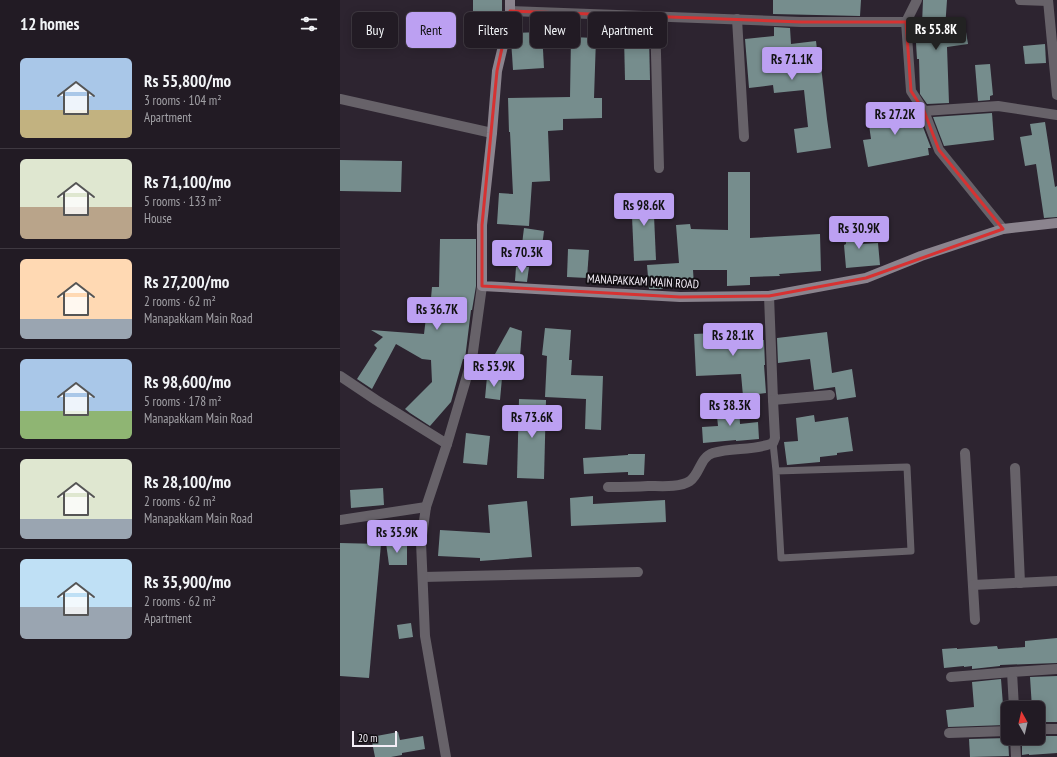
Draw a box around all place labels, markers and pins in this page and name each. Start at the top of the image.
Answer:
pin: Rs 55.8K [895,17,977,51]
pin: Rs 71.1K [751,47,833,81]
pin: Rs 27.2K [854,102,936,136]
pin: Rs 98.6K [603,193,685,227]
pin: Rs 30.9K [818,216,900,250]
pin: Rs 70.3K [481,240,563,274]
pin: Rs 36.7K [396,297,478,331]
pin: Rs 28.1K [692,323,774,357]
pin: Rs 53.9K [453,354,535,388]
pin: Rs 38.3K [689,393,771,427]
pin: Rs 73.6K [491,405,573,439]
pin: Rs 35.9K [356,520,438,554]

